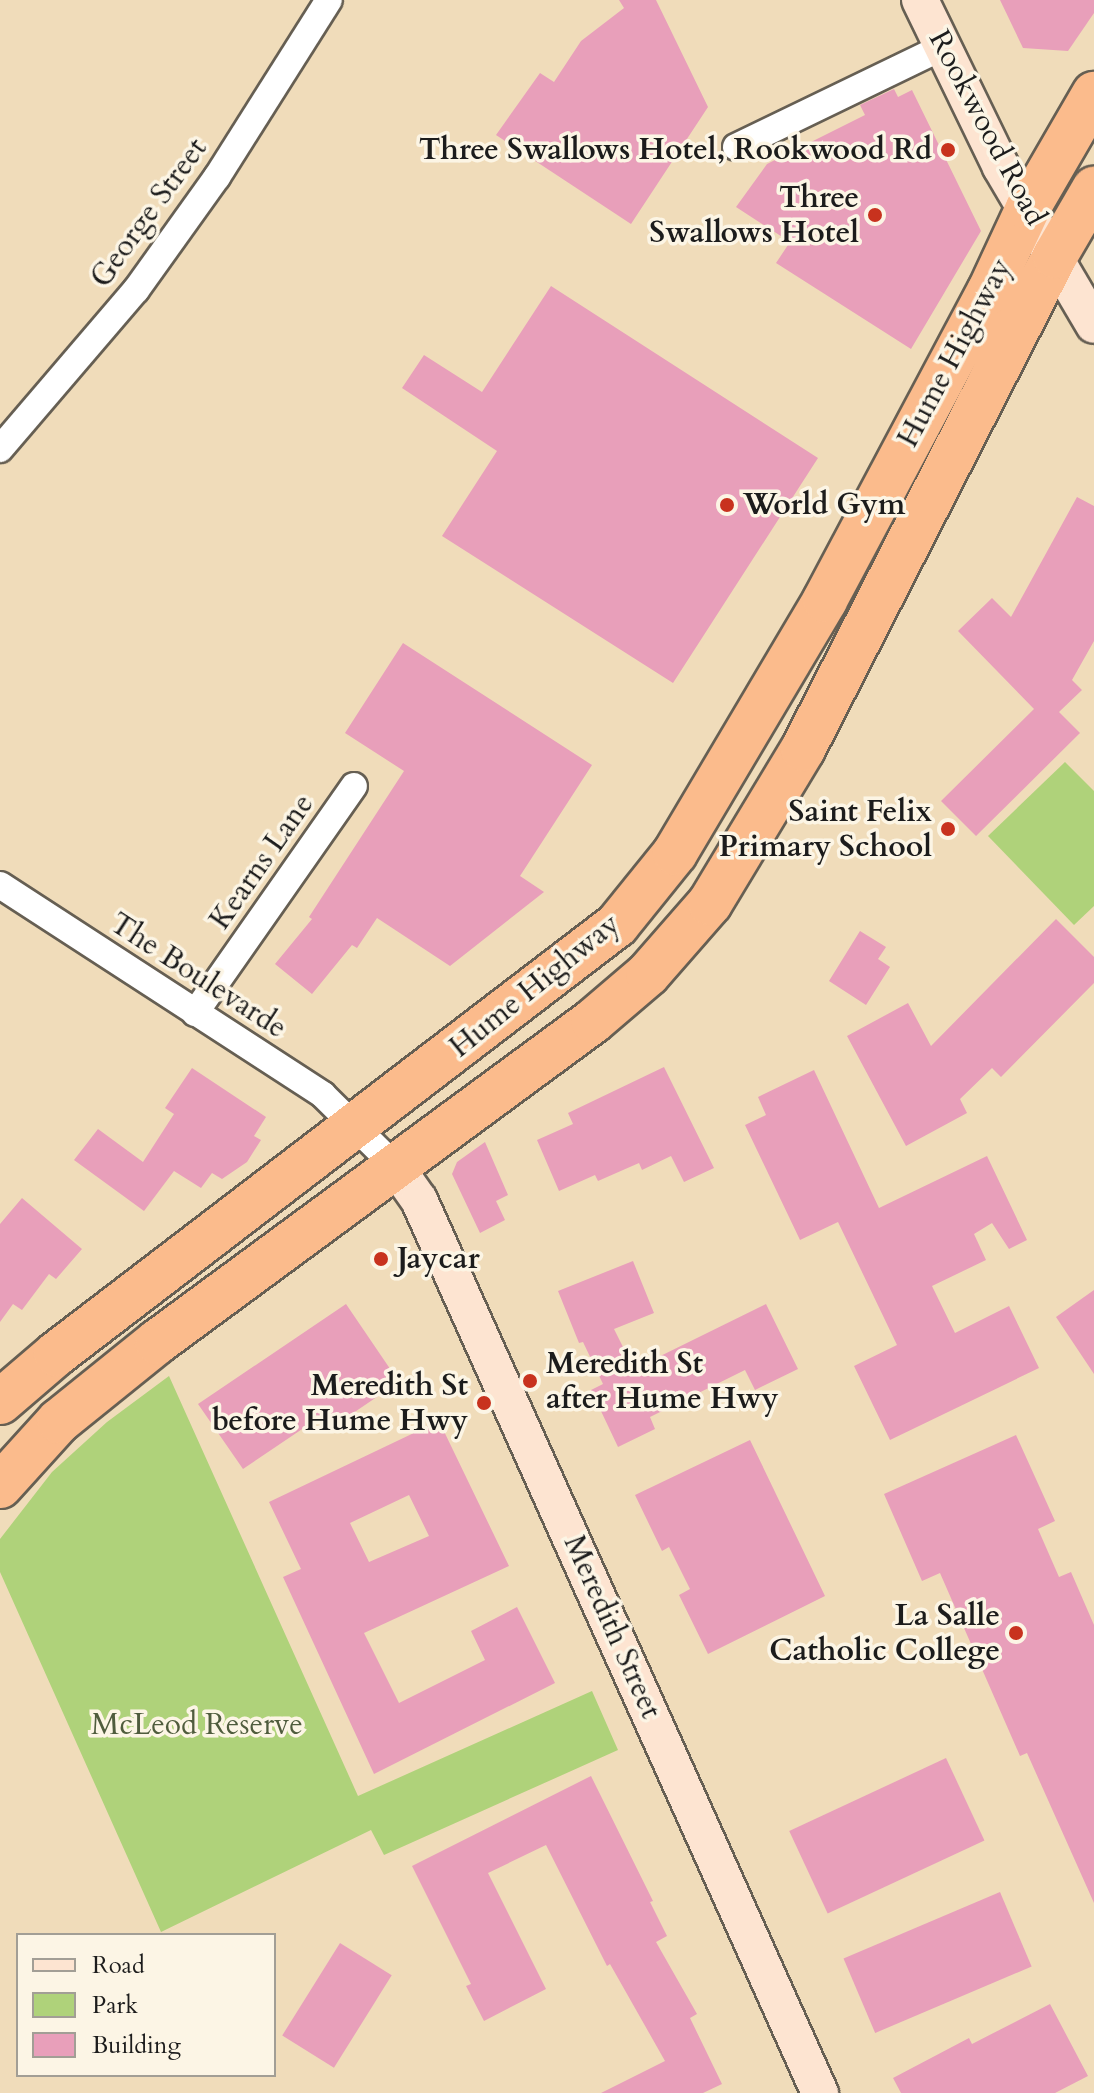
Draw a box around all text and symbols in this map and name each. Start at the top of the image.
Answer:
street label: Rookwood Road [920,24,1054,232]
street label: George Street [83,132,215,294]
place label: Three Swallows Hotel, Rookwood Rd [419,132,932,168]
marker: Three Swallows Hotel, Rookwood Rd [939,141,957,159]
place label: Three Swallows Hotel [649,180,859,250]
marker: Three Swallows Hotel [866,206,884,224]
street label: Hume Highway [890,253,1020,453]
place label: World Gym [743,487,905,523]
marker: World Gym [718,496,736,514]
street label: Kearns Lane [202,787,322,937]
place label: Saint Felix Primary School [719,794,932,864]
marker: Saint Felix Primary School [939,820,957,838]
street label: The Boulevarde [103,906,293,1046]
street label: Hume Highway [443,906,627,1066]
place label: Jaycar [397,1241,480,1277]
marker: Jaycar [372,1250,390,1268]
place label: Meredith St after Hume Hwy [546,1346,779,1416]
place label: Meredith St before Hume Hwy [212,1368,468,1438]
marker: Meredith St after Hume Hwy [521,1372,539,1390]
marker: Meredith St before Hume Hwy [475,1394,493,1412]
street label: Meredith Street [555,1530,669,1724]
place label: La Salle Catholic College [769,1598,1000,1668]
marker: La Salle Catholic College [1007,1624,1025,1642]
park label: McLeod Reserve [91,1707,303,1743]
legend [16,1933,276,2077]
text: Road [92,1949,145,1982]
text: Park [92,1989,138,2022]
text: Building [92,2029,181,2062]

